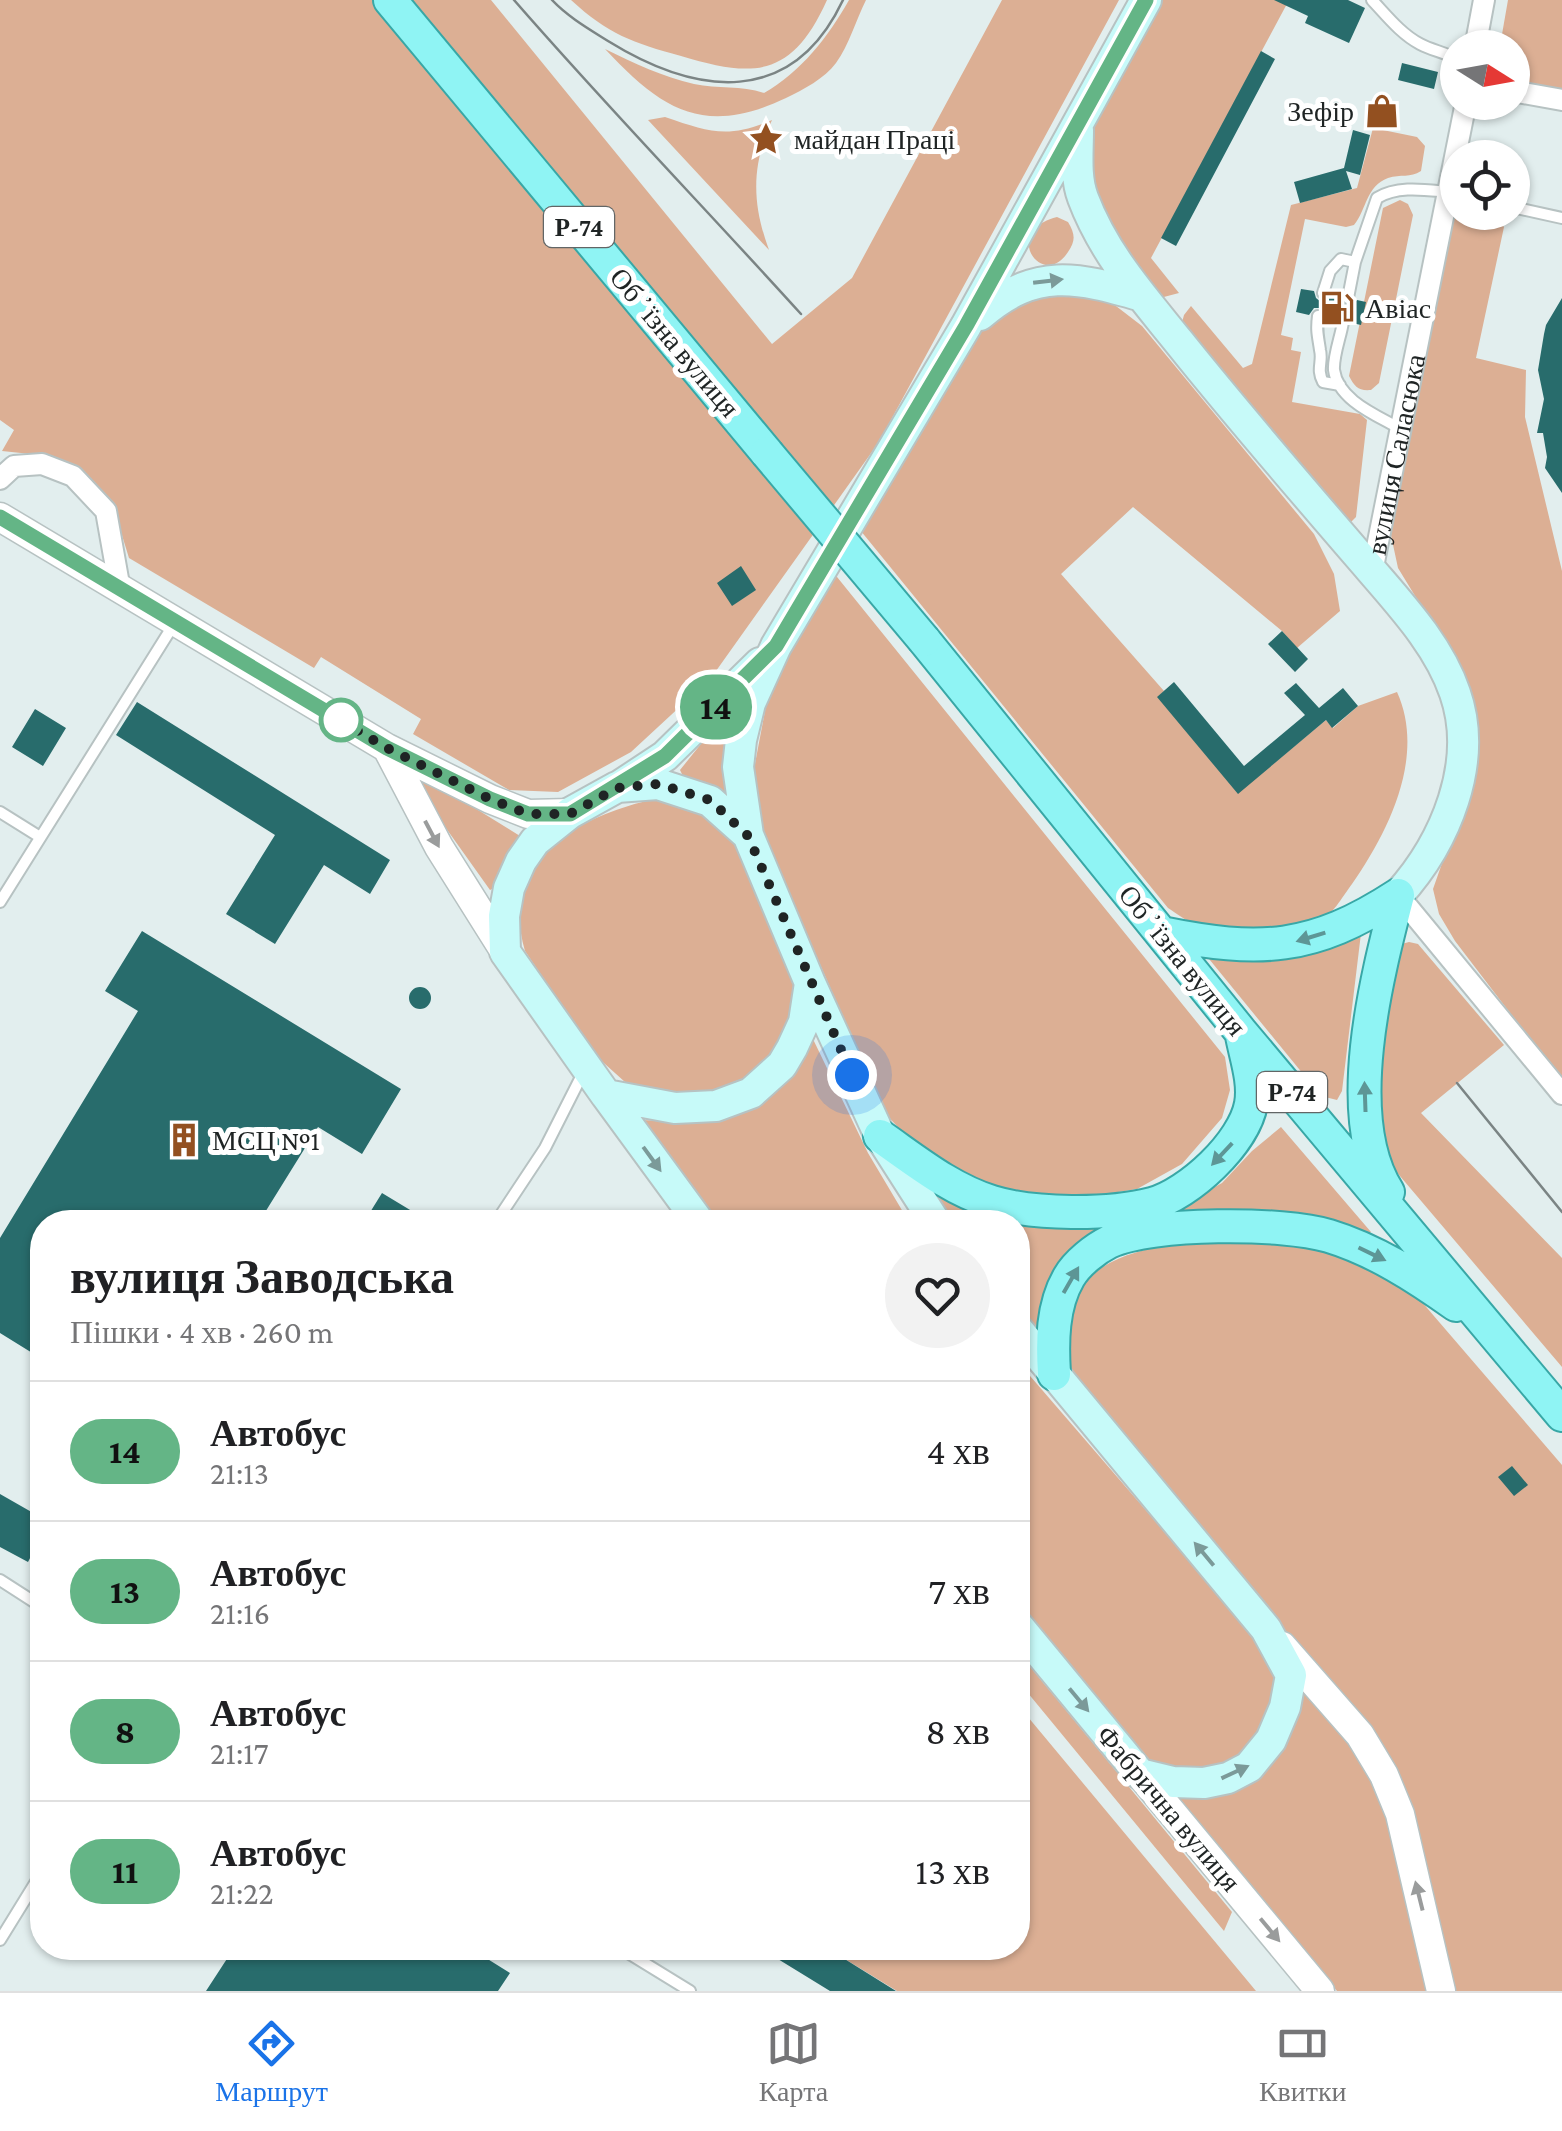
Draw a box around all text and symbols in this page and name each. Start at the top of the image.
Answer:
north arrow [1440,30,1530,120]
map controls [1440,30,1530,230]
shop icon: Зефір [1363,92,1401,130]
place label: Зефір [1287,96,1354,127]
place icon: майдан Праці [747,120,785,158]
place label: майдан Праці [794,124,955,155]
button: locate [1440,140,1530,230]
road number: Р-74 [544,207,614,247]
street label: Обʼїзна вулиця [604,262,746,423]
one-way arrow [1033,273,1064,289]
fuel station icon: Авіас [1318,289,1356,327]
place label: Авіас [1365,293,1431,324]
street label: вулиця Саласюка [1361,351,1431,557]
line badge: 14 [671,674,761,740]
text: 14 [700,688,732,727]
unlabelled marker [320,699,362,741]
one-way arrow [423,820,440,849]
street label: Обʼїзна вулиця [1113,879,1253,1042]
one-way arrow [1296,930,1326,945]
your location [827,1050,877,1100]
road number: Р-74 [1257,1072,1327,1112]
one-way arrow [1356,1081,1372,1113]
building icon: МСЦ №1 [165,1121,203,1159]
place label: МСЦ №1 [212,1125,320,1156]
one-way arrow [1212,1141,1234,1166]
one-way arrow [642,1145,662,1172]
button: heart [885,1243,990,1348]
one-way arrow [1358,1245,1387,1262]
text: вулиця Заводська [70,1250,454,1303]
one-way arrow [1061,1267,1080,1294]
text: Пішки · 4 хв · 260 m [70,1314,333,1350]
text: Автобус [210,1412,346,1454]
text: 4 хв [927,1430,990,1472]
text: 14 [109,1432,141,1471]
text: 21:13 [210,1455,269,1491]
one-way arrow [1193,1542,1215,1567]
text: Автобус [210,1552,346,1594]
text: 7 хв [928,1570,990,1612]
text: 13 [110,1572,140,1611]
text: 21:16 [210,1595,270,1631]
one-way arrow [1068,1687,1089,1712]
text: Автобус [210,1692,346,1734]
text: 8 хв [925,1710,990,1752]
text: 8 [115,1712,135,1751]
street label: Фабрична вулиця [1090,1719,1247,1897]
text: 21:17 [210,1735,269,1771]
one-way arrow [1220,1764,1249,1781]
text: Автобус [210,1832,346,1874]
text: 13 хв [915,1850,990,1892]
text: 11 [112,1852,138,1891]
text: 21:22 [210,1875,274,1911]
one-way arrow [1411,1880,1427,1911]
one-way arrow [1258,1918,1280,1943]
tab: Маршрут [215,2016,328,2108]
tab: Карта [759,2016,828,2108]
tab: Квитки [1259,2016,1347,2108]

